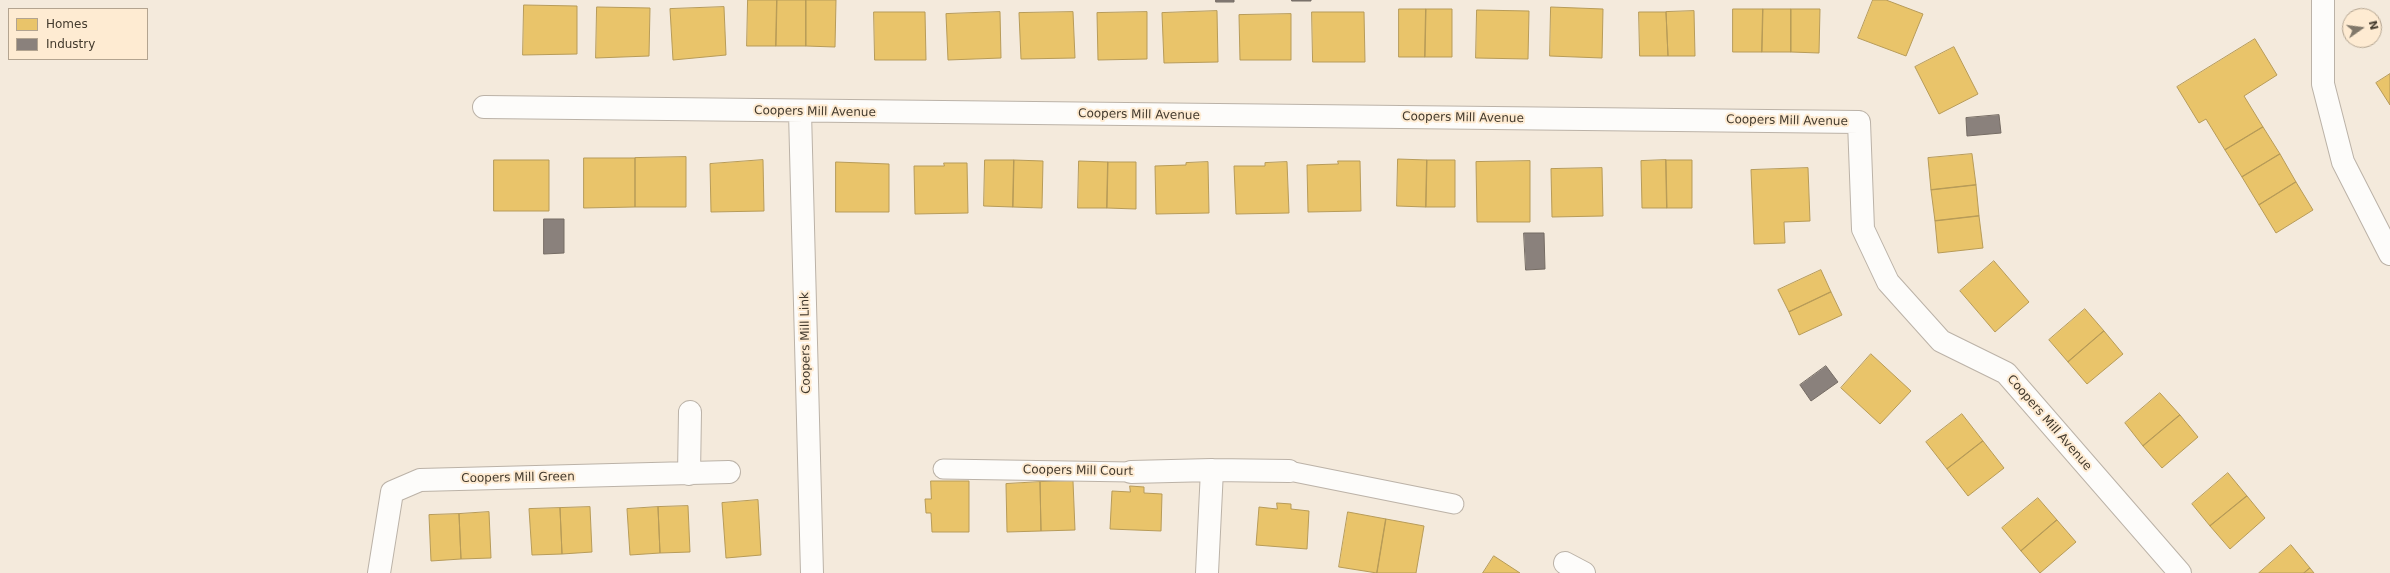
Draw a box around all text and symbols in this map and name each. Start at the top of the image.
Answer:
legend [8,8,148,60]
north arrow [2342,8,2382,48]
text: Homes [46,17,88,31]
text: N [2366,19,2381,31]
text: Industry [46,37,95,51]
street label: Coopers Mill Avenue [754,104,876,120]
street label: Coopers Mill Avenue [1078,107,1200,123]
street label: Coopers Mill Avenue [1402,110,1524,126]
street label: Coopers Mill Avenue [1726,113,1848,129]
street label: Coopers Mill Link [798,292,814,394]
street label: Coopers Mill Avenue [2004,372,2094,474]
street label: Coopers Mill Court [1023,463,1133,479]
street label: Coopers Mill Green [461,470,575,486]

